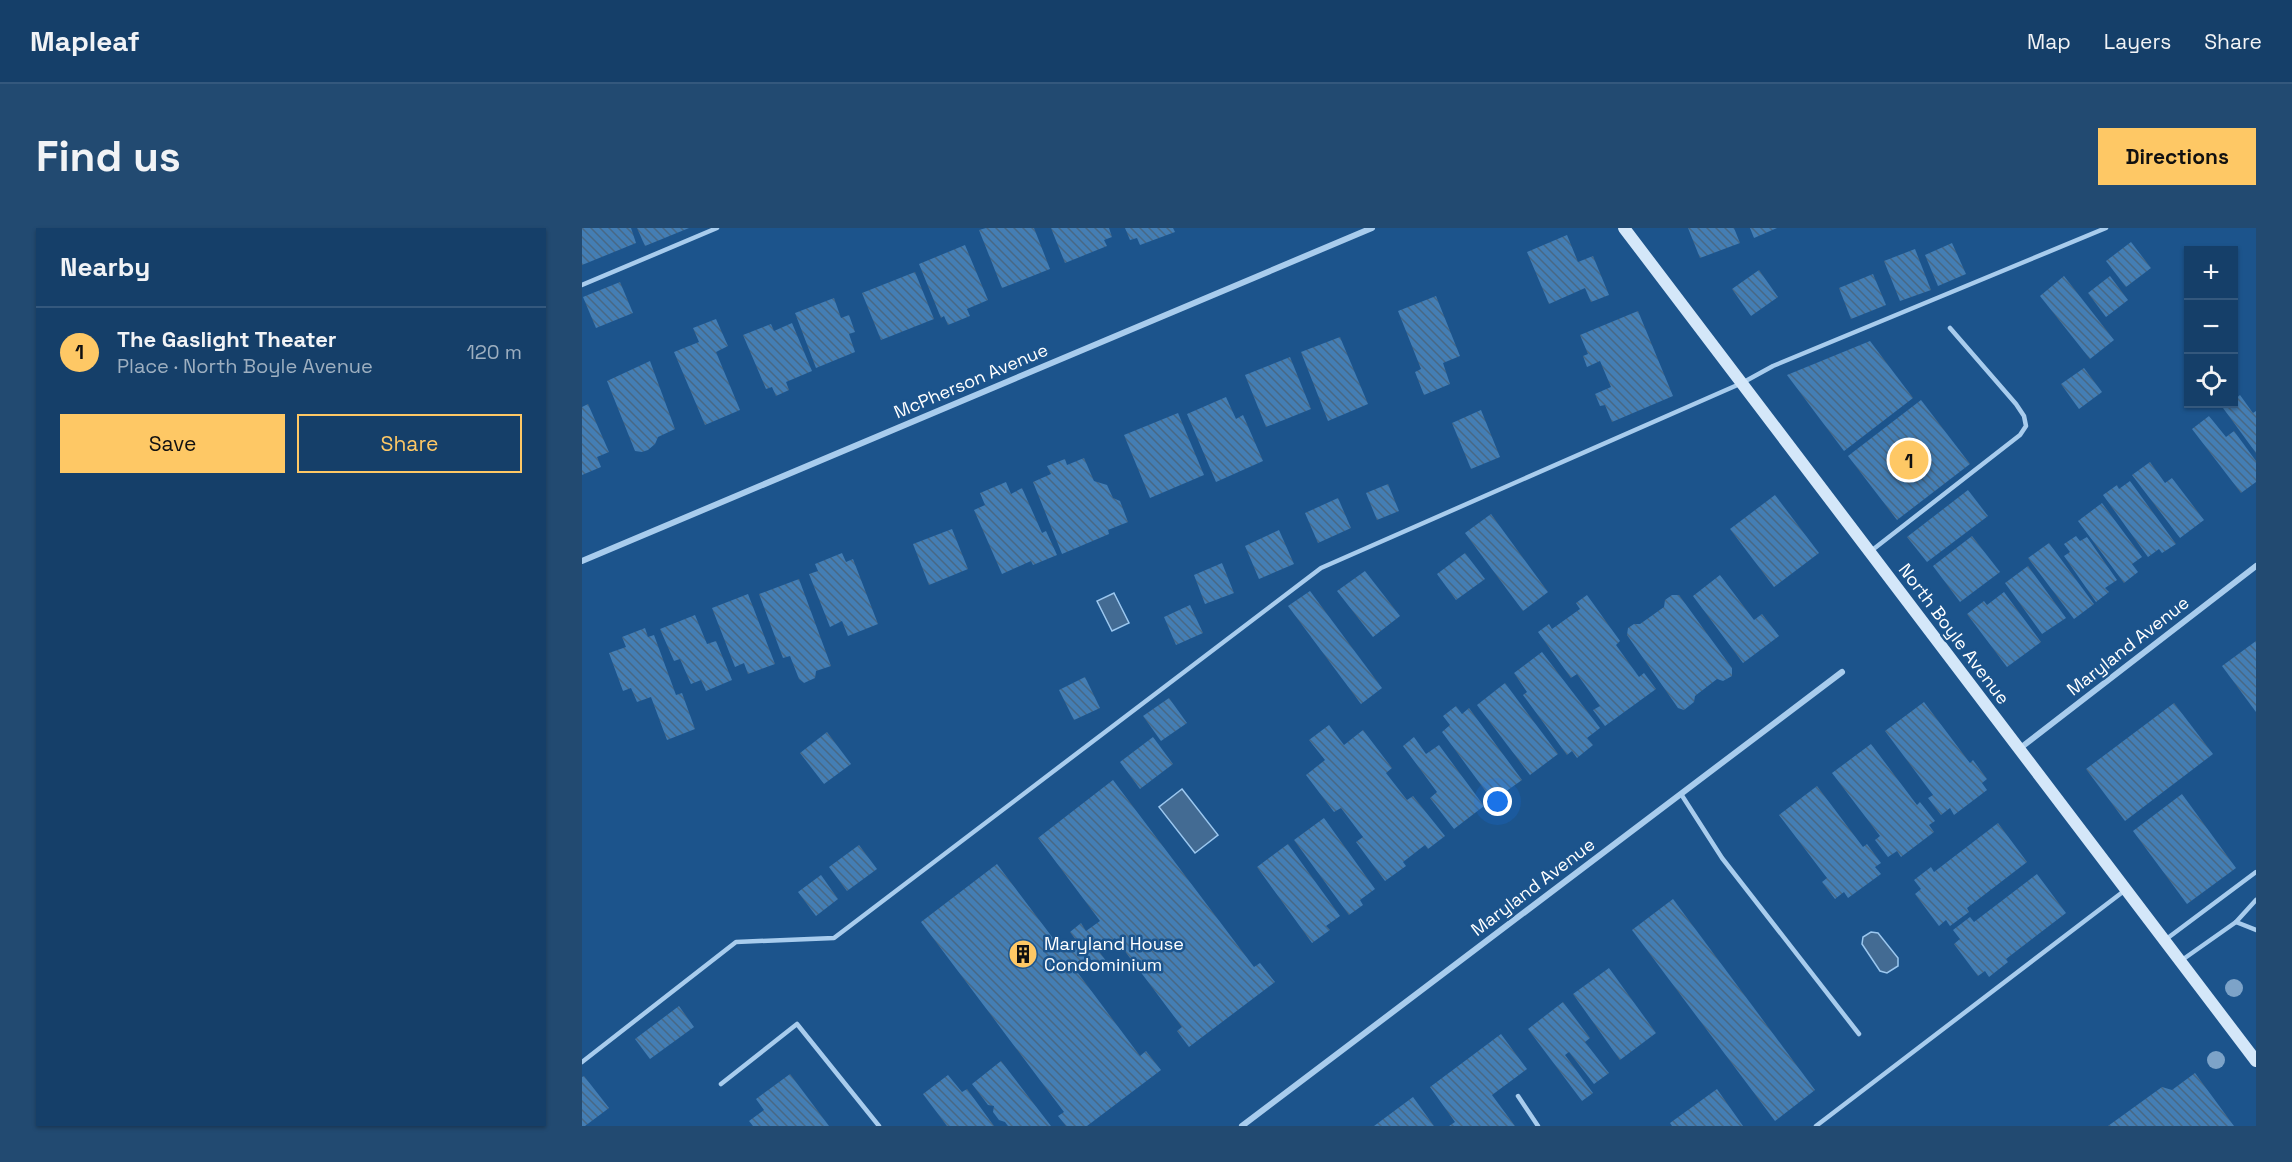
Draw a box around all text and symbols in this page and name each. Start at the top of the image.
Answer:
text: Mapleaf [30,23,140,59]
text: Map [2027,28,2071,55]
text: Layers [2104,28,2171,55]
text: Share [2204,28,2262,55]
button: Directions [2098,128,2256,185]
text: Find us [36,130,181,183]
map controls [2184,246,2238,408]
button: + [2184,246,2238,300]
text: Nearby [60,250,150,284]
button: − [2184,300,2238,354]
text: The Gaslight Theater [117,325,337,353]
street label: McPherson Avenue [890,338,1051,423]
text: 1 [75,339,84,365]
text: 120 m [466,339,522,365]
text: Place · North Boyle Avenue [117,353,373,379]
button: locate [2184,354,2238,408]
button: Save [60,414,285,473]
button: Share [297,414,522,473]
pin: 1 [1890,438,1928,482]
street label: North Boyle Avenue [1894,559,2015,709]
street label: Maryland Avenue [2062,591,2194,701]
your location [1483,787,1512,816]
street label: Maryland Avenue [1466,833,1599,941]
place label: Maryland House Condominium [1044,932,1184,976]
building icon: Maryland House Condominium [1007,938,1039,970]

